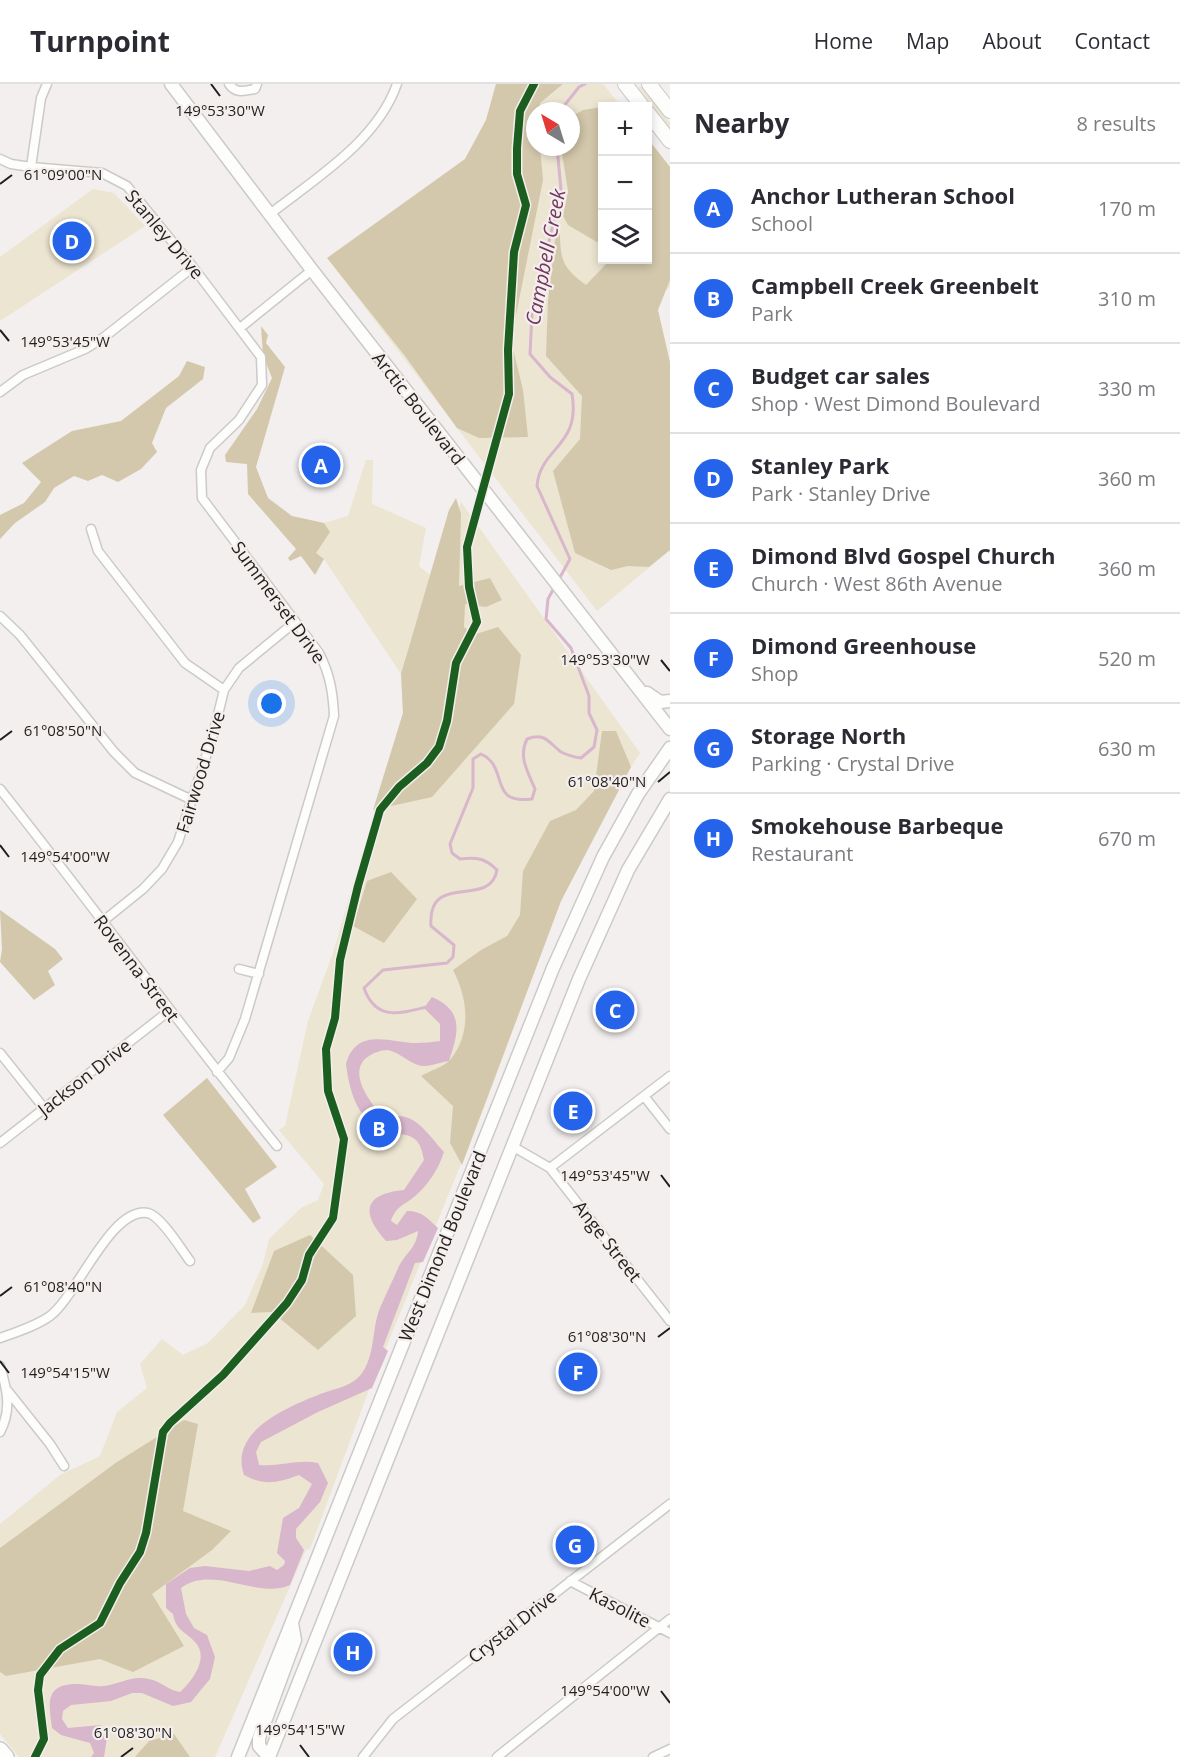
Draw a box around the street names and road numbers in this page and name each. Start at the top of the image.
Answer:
street label: Stanley Drive [121,184,209,284]
street label: Arctic Boulevard [367,347,471,469]
street label: Summerset Drive [227,536,331,668]
street label: Fairwood Drive [170,708,230,836]
street label: Rovenna Street [89,910,185,1026]
street label: Jackson Drive [31,1033,136,1122]
street label: West Dimond Boulevard [393,1147,491,1345]
street label: Ange Street [569,1195,647,1287]
street label: Kasolite [585,1581,655,1633]
street label: Crystal Drive [463,1584,561,1668]

